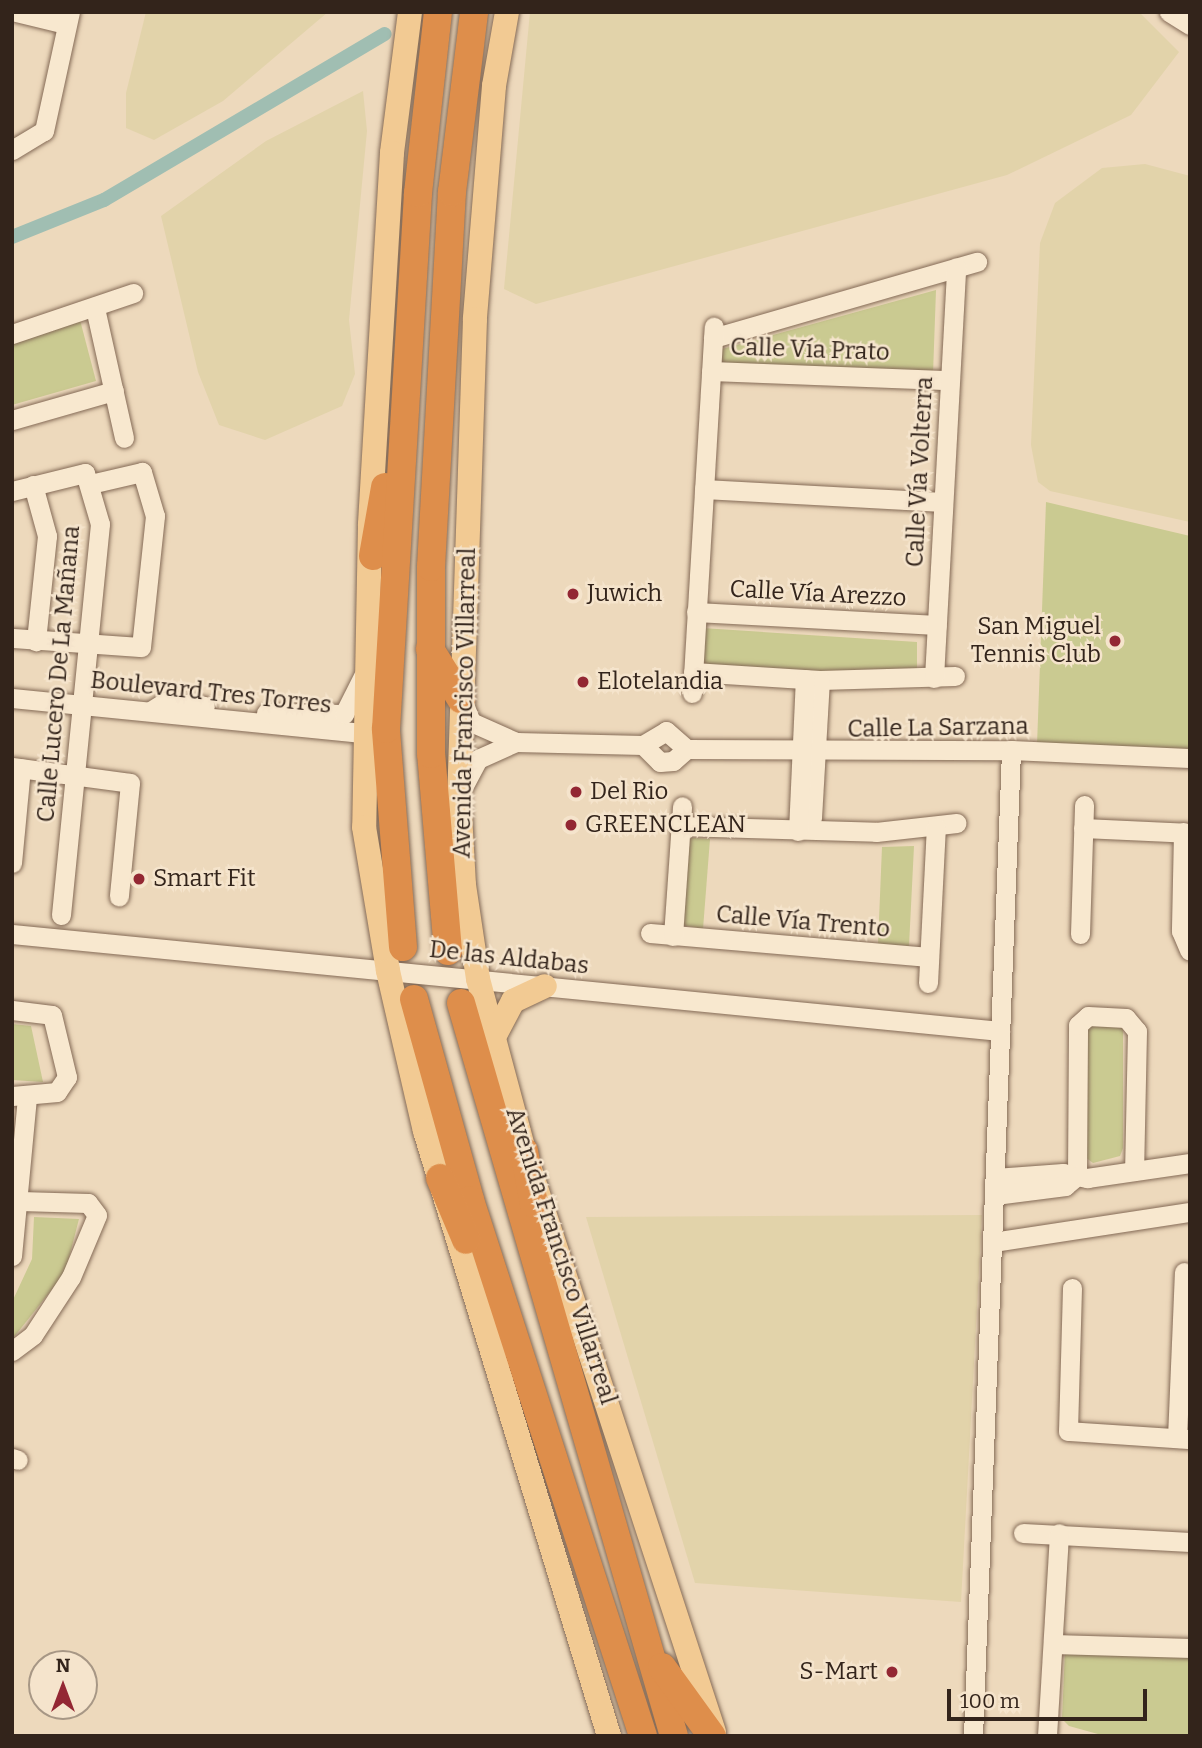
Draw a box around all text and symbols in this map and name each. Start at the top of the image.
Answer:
street label: Calle Vía Prato [730,333,890,367]
street label: Calle Vía Volterra [901,376,939,568]
street label: Calle Lucero De La Mañana [32,524,86,824]
street label: Avenida Francisco Villarreal [448,547,482,859]
street label: Calle Vía Arezzo [729,575,907,613]
place label: Juwich [587,580,662,608]
marker: Juwich [565,586,581,602]
place label: San Miguel Tennis Club [971,613,1101,669]
marker: San Miguel Tennis Club [1107,633,1123,649]
street label: Boulevard Tres Torres [89,666,333,720]
place label: Elotelandia [597,668,723,696]
marker: Elotelandia [575,674,591,690]
street label: Calle La Sarzana [847,712,1029,744]
place label: Del Rio [590,778,668,806]
marker: Del Rio [568,784,584,800]
place label: GREENCLEAN [585,811,746,839]
marker: GREENCLEAN [563,817,579,833]
place label: Smart Fit [153,865,256,893]
marker: Smart Fit [131,871,147,887]
street label: Calle Vía Trento [715,900,891,944]
street label: De las Aldabas [428,935,590,981]
street label: Avenida Francisco Villarreal [499,1104,623,1408]
north arrow [28,1650,98,1720]
text: N [56,1654,70,1677]
place label: S-Mart [799,1658,878,1686]
marker: S-Mart [884,1664,900,1680]
scale bar [950,1674,1150,1718]
text: 100 m [960,1688,1020,1714]

